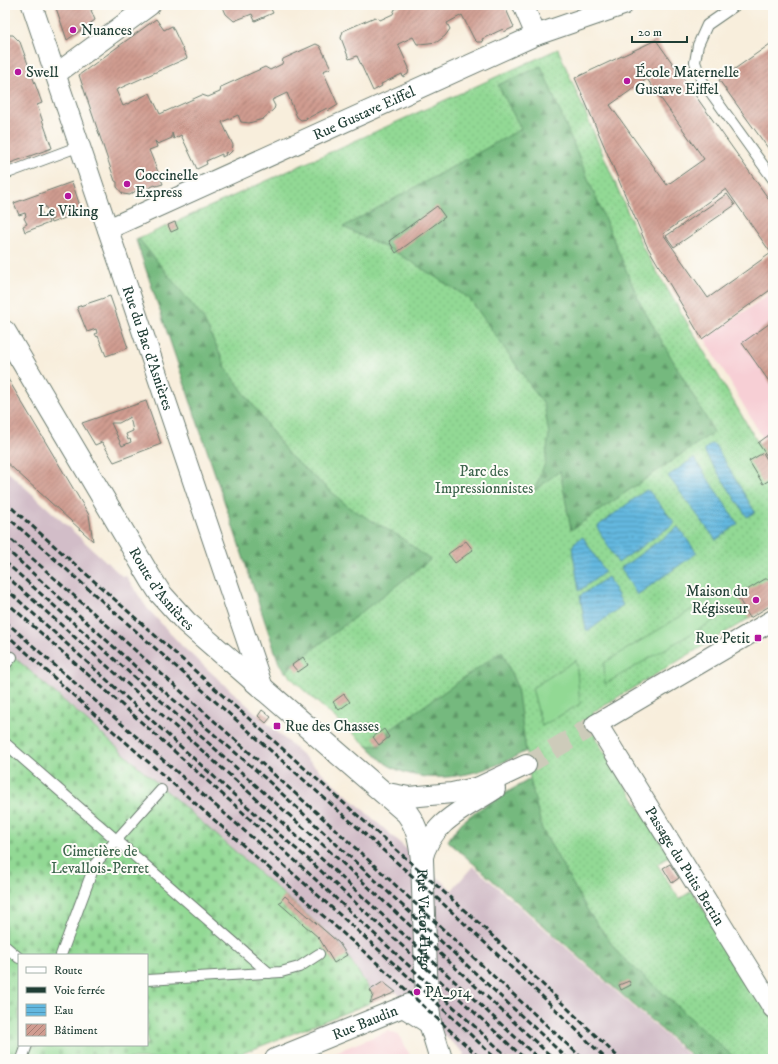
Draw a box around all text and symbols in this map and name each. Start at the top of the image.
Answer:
scale bar [632,18,687,44]
place label: Nuances [81,21,132,40]
marker: Nuances [68,25,78,35]
text: 20 m [638,25,662,40]
place label: Swell [26,63,59,82]
place label: École Maternelle Gustave Eiffel [635,63,739,99]
marker: Swell [13,67,23,77]
marker: École Maternelle Gustave Eiffel [622,76,632,86]
street label: Rue Gustave Eiffel [310,82,419,145]
place label: Coccinelle Express [135,166,198,202]
marker: Coccinelle Express [122,179,132,189]
marker: Le Viking [63,191,73,201]
place label: Le Viking [38,202,99,221]
street label: Rue du Bac d’Asnières [118,283,177,413]
park label: Parc des Impressionnistes [435,462,533,498]
street label: Route d'Asnières [124,544,198,635]
place label: Maison du Régisseur [686,582,748,618]
marker: Maison du Régisseur [751,595,761,605]
place label: Rue Petit [695,629,750,648]
marker: Rue Petit [753,633,763,643]
place label: Rue des Chasses [285,717,379,736]
marker: Rue des Chasses [272,721,282,731]
street label: Passage du Puits Bertin [640,803,729,930]
park label: Cimetière de Levallois-Perret [51,842,149,878]
street label: Rue Victor Hugo [412,868,435,970]
legend [18,954,148,1046]
text: Route [54,963,82,978]
text: Voie ferrée [53,983,105,998]
place label: PA_914 [425,983,472,1002]
marker: PA_914 [412,987,422,997]
street label: Rue Baudin [329,1001,401,1045]
text: Eau [54,1003,74,1018]
text: Bâtiment [54,1023,98,1038]

